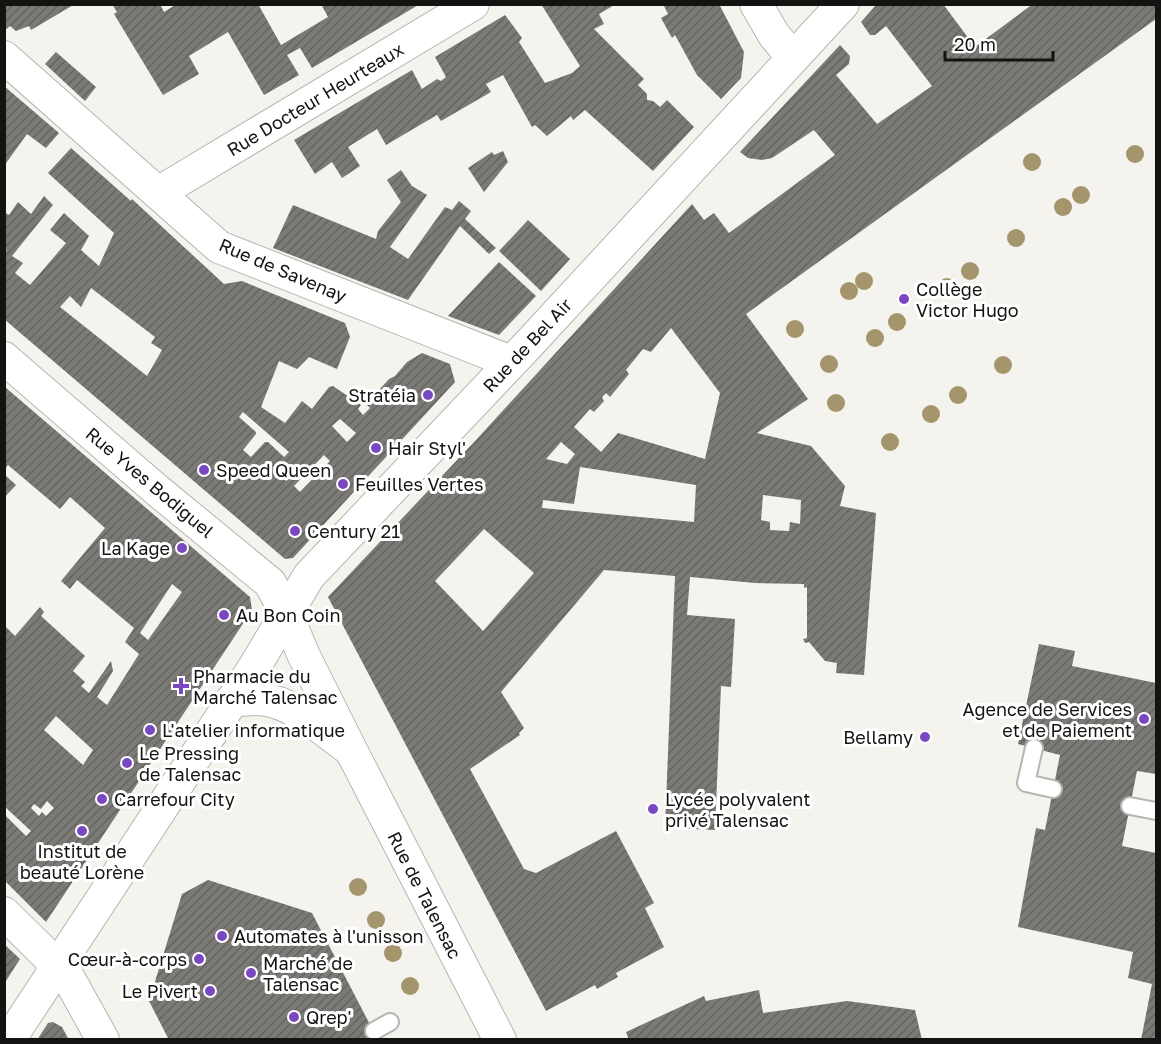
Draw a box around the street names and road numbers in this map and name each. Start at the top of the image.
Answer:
street label: Rue Docteur Heurteaux [223,38,407,160]
street label: Rue de Savenay [216,233,350,307]
street label: Rue de Bel Air [478,293,576,397]
street label: Rue Yves Bodiguel [82,422,219,542]
street label: Rue de Talensac [383,828,467,963]

